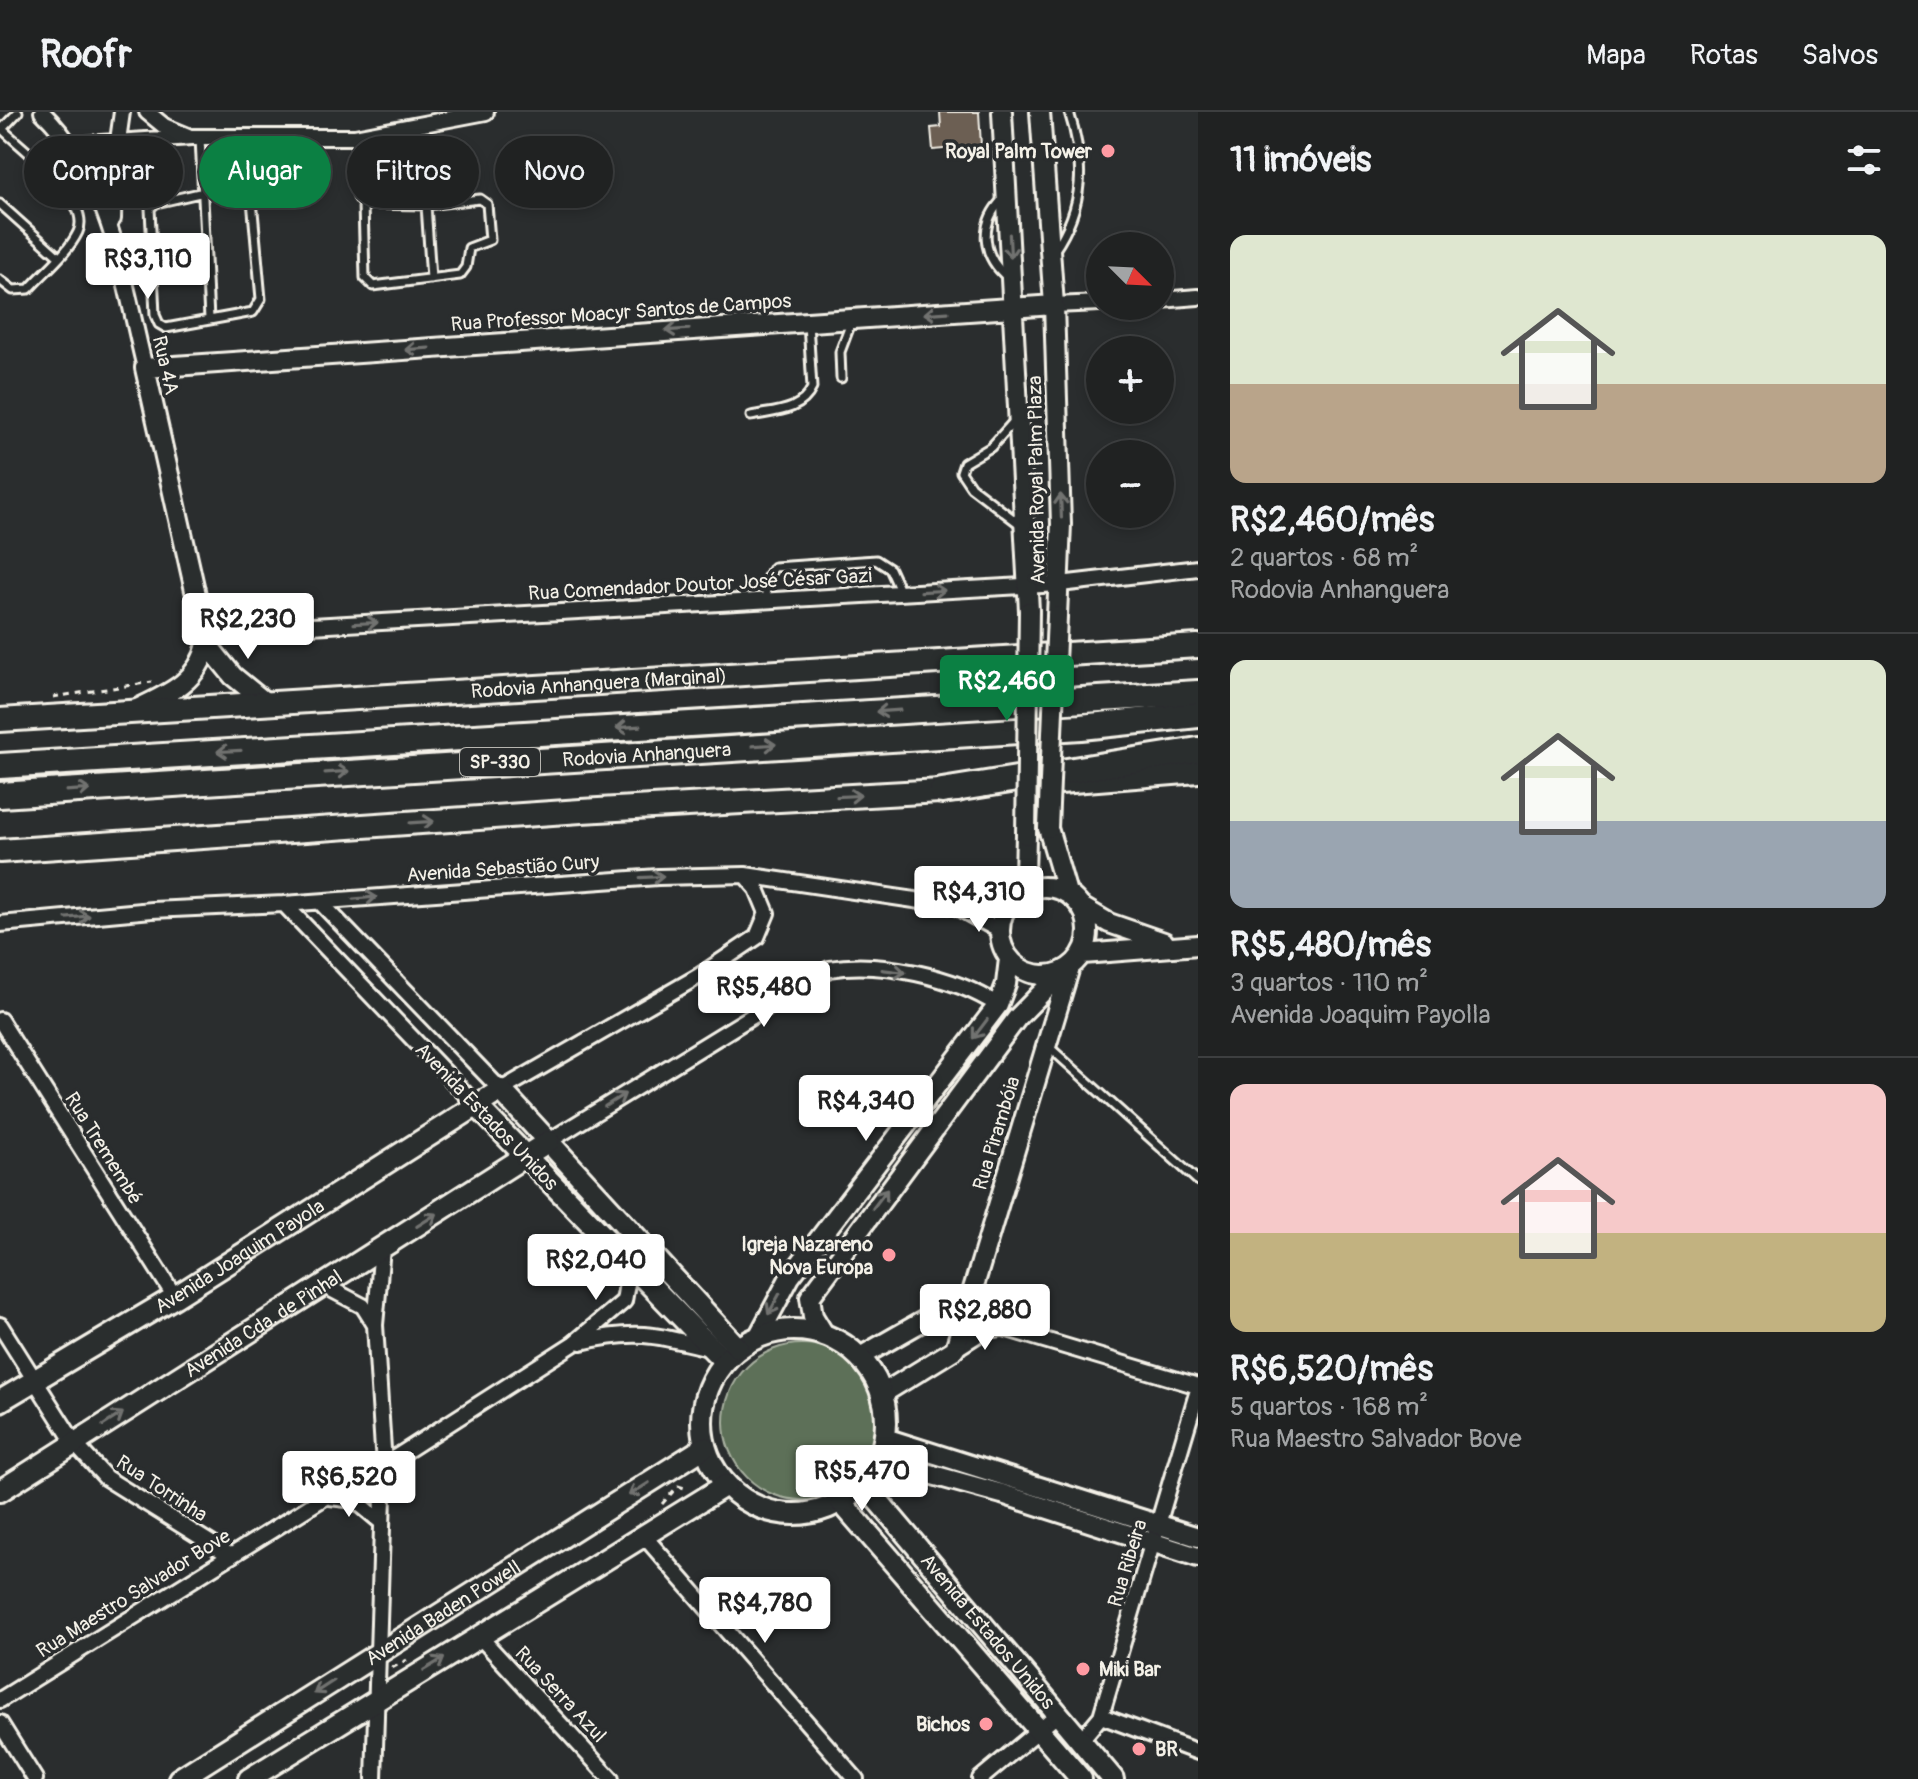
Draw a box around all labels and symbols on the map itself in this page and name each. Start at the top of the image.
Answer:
place label: Royal Palm Tower [945,139,1093,164]
marker: Royal Palm Tower [1099,142,1117,160]
one-way arrow [1003,232,1018,259]
north arrow [1086,232,1174,320]
pin: R$3,110 [74,233,222,301]
street label: Rua Professor Moacyr Santos de Campos [450,288,792,337]
one-way arrow [923,305,950,320]
one-way arrow [664,323,691,338]
street label: Rua 4A [147,333,184,397]
one-way arrow [404,342,431,357]
street label: Avenida Royal Palm Plaza [1022,375,1051,585]
one-way arrow [1053,493,1068,520]
street label: Rua Comendador Doutor José César Gazi [528,563,873,606]
one-way arrow [919,583,946,598]
pin: R$2,230 [174,593,322,661]
one-way arrow [352,615,379,630]
pin: R$2,460 [933,655,1081,723]
street label: Rodovia Anhanguera (Marginal) [470,663,728,704]
one-way arrow [875,704,902,719]
one-way arrow [615,720,642,735]
street label: Rodovia Anhanguera [562,737,732,773]
one-way arrow [750,737,777,752]
one-way arrow [216,744,243,759]
road number: SP-330 [460,748,540,776]
one-way arrow [323,764,350,779]
one-way arrow [64,782,91,797]
one-way arrow [835,788,862,803]
one-way arrow [408,814,435,829]
street label: Avenida Sebastião Cury [406,849,601,888]
pin: R$4,310 [905,866,1053,934]
one-way arrow [638,870,665,885]
one-way arrow [351,890,378,905]
one-way arrow [64,909,91,924]
pin: R$5,480 [690,961,838,1029]
one-way arrow [880,964,907,979]
one-way arrow [971,1017,988,1039]
street label: Avenida Estados Unidos [410,1037,564,1196]
street label: Rua Pirambóia [967,1073,1026,1193]
pin: R$4,340 [792,1075,940,1143]
street label: Rua Tremembé [59,1087,148,1209]
one-way arrow [604,1092,626,1108]
one-way arrow [872,1189,889,1210]
street label: Avenida Joaquim Payola [150,1193,329,1319]
one-way arrow [415,1211,438,1227]
place label: Igreja Nazareno Nova Europa [741,1232,873,1280]
pin: R$2,040 [522,1234,670,1302]
marker: Igreja Nazareno Nova Europa [880,1246,898,1264]
street label: Avenida Cda. de Pinhal [180,1264,347,1383]
pin: R$2,880 [911,1284,1059,1352]
one-way arrow [766,1292,782,1315]
one-way arrow [101,1411,124,1427]
pin: R$5,470 [788,1445,936,1513]
street label: Rua Torrinha [111,1450,212,1527]
pin: R$6,520 [275,1451,423,1519]
one-way arrow [628,1481,651,1497]
street label: Rua Ribeira [1102,1516,1153,1610]
street label: Rua Maestro Salvador Bove [32,1523,235,1663]
street label: Avenida Estados Unidos [915,1549,1061,1715]
street label: Avenida Baden Powell [361,1555,525,1671]
pin: R$4,780 [691,1577,839,1645]
street label: Rua Serra Azul [510,1641,612,1748]
one-way arrow [422,1656,445,1672]
place label: Miki Bar [1099,1657,1162,1682]
marker: Miki Bar [1074,1660,1092,1678]
one-way arrow [313,1679,336,1695]
place label: Bichos [916,1712,970,1737]
marker: Bichos [977,1715,995,1733]
place label: BR [1155,1737,1178,1762]
marker: BR [1130,1740,1148,1758]

